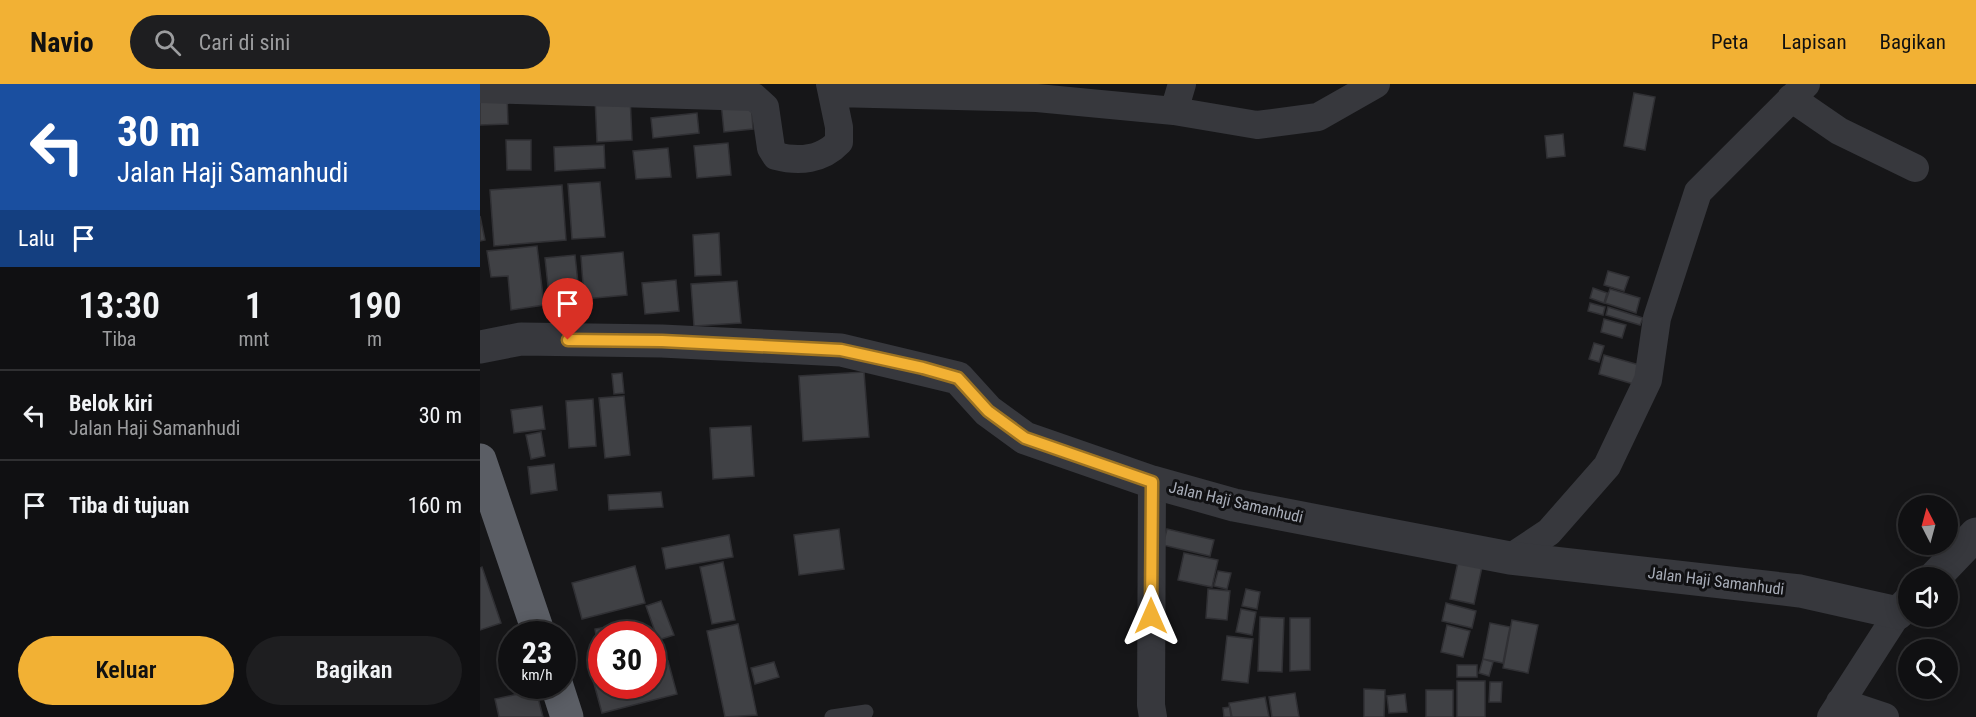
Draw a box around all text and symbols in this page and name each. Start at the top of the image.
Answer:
search box [130,15,550,69]
text: Navio [30,26,94,59]
icon: search [151,26,184,59]
text: Cari di sini [199,30,290,55]
text: Peta [1711,30,1749,54]
text: Lapisan [1782,30,1847,54]
text: Bagikan [1880,30,1946,54]
text: 30 m [117,107,200,156]
icon: left [18,108,96,186]
text: Jalan Haji Samanhudi [117,157,348,189]
icon: arrive [67,222,100,255]
text: Lalu [18,226,55,251]
pin [542,278,593,340]
text: 13:30 [78,285,160,327]
text: 1 [245,285,263,327]
text: 190 [347,285,402,327]
icon: arrive [551,287,584,320]
text: Tiba [102,327,136,351]
text: mnt [238,327,269,351]
text: m [367,327,382,351]
text: Belok kiri [69,391,153,416]
icon: left [18,399,51,432]
text: 30 m [419,403,462,428]
text: Jalan Haji Samanhudi [69,416,240,440]
street label: Jalan Haji Samanhudi [1167,477,1305,527]
icon: arrive [18,489,51,522]
text: Tiba di tujuan [69,493,189,518]
text: 160 m [408,493,462,518]
north arrow [1898,495,1958,555]
map controls [1898,495,1958,699]
street label: Jalan Haji Samanhudi [1647,563,1785,599]
button: sound [1898,567,1958,627]
position arrow [1119,584,1183,648]
speed limit sign: 30 [588,621,666,699]
text: 23 [522,635,552,670]
button: Keluar [18,636,234,705]
button: Bagikan [246,636,462,705]
button: search [1898,639,1958,699]
text: km/h [522,666,552,684]

